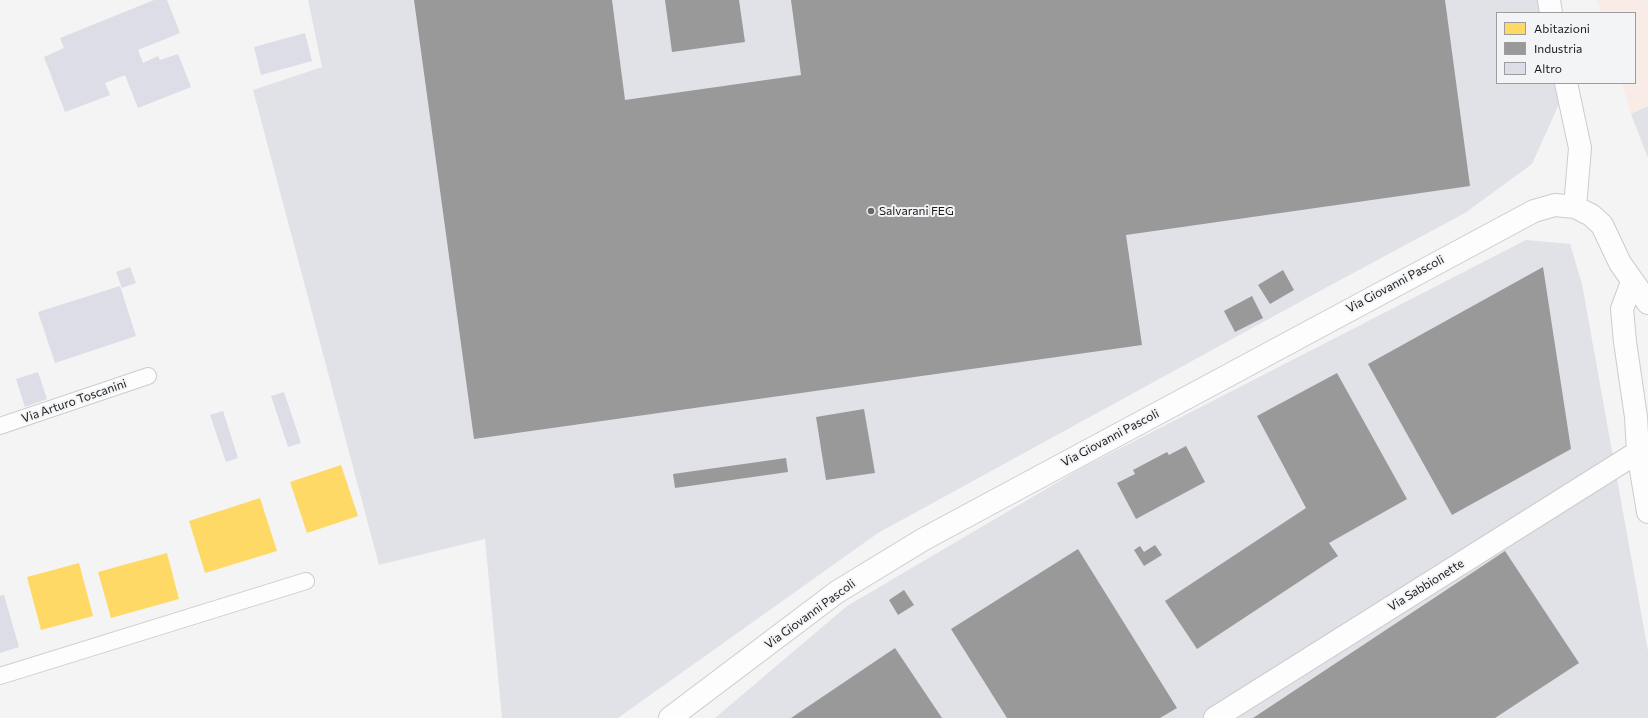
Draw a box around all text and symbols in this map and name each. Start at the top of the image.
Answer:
legend [1496,12,1636,84]
text: Abitazioni [1534,21,1590,35]
text: Industria [1534,41,1582,55]
text: Altro [1534,61,1562,75]
place label: Salvarani FEG [879,204,954,218]
marker: Salvarani FEG [866,206,876,216]
street label: Via Giovanni Pascoli [1344,252,1446,316]
street label: Via Arturo Toscanini [20,376,128,426]
street label: Via Giovanni Pascoli [1059,406,1161,470]
street label: Via Sabbionette [1385,556,1467,614]
street label: Via Giovanni Pascoli [762,576,858,652]

